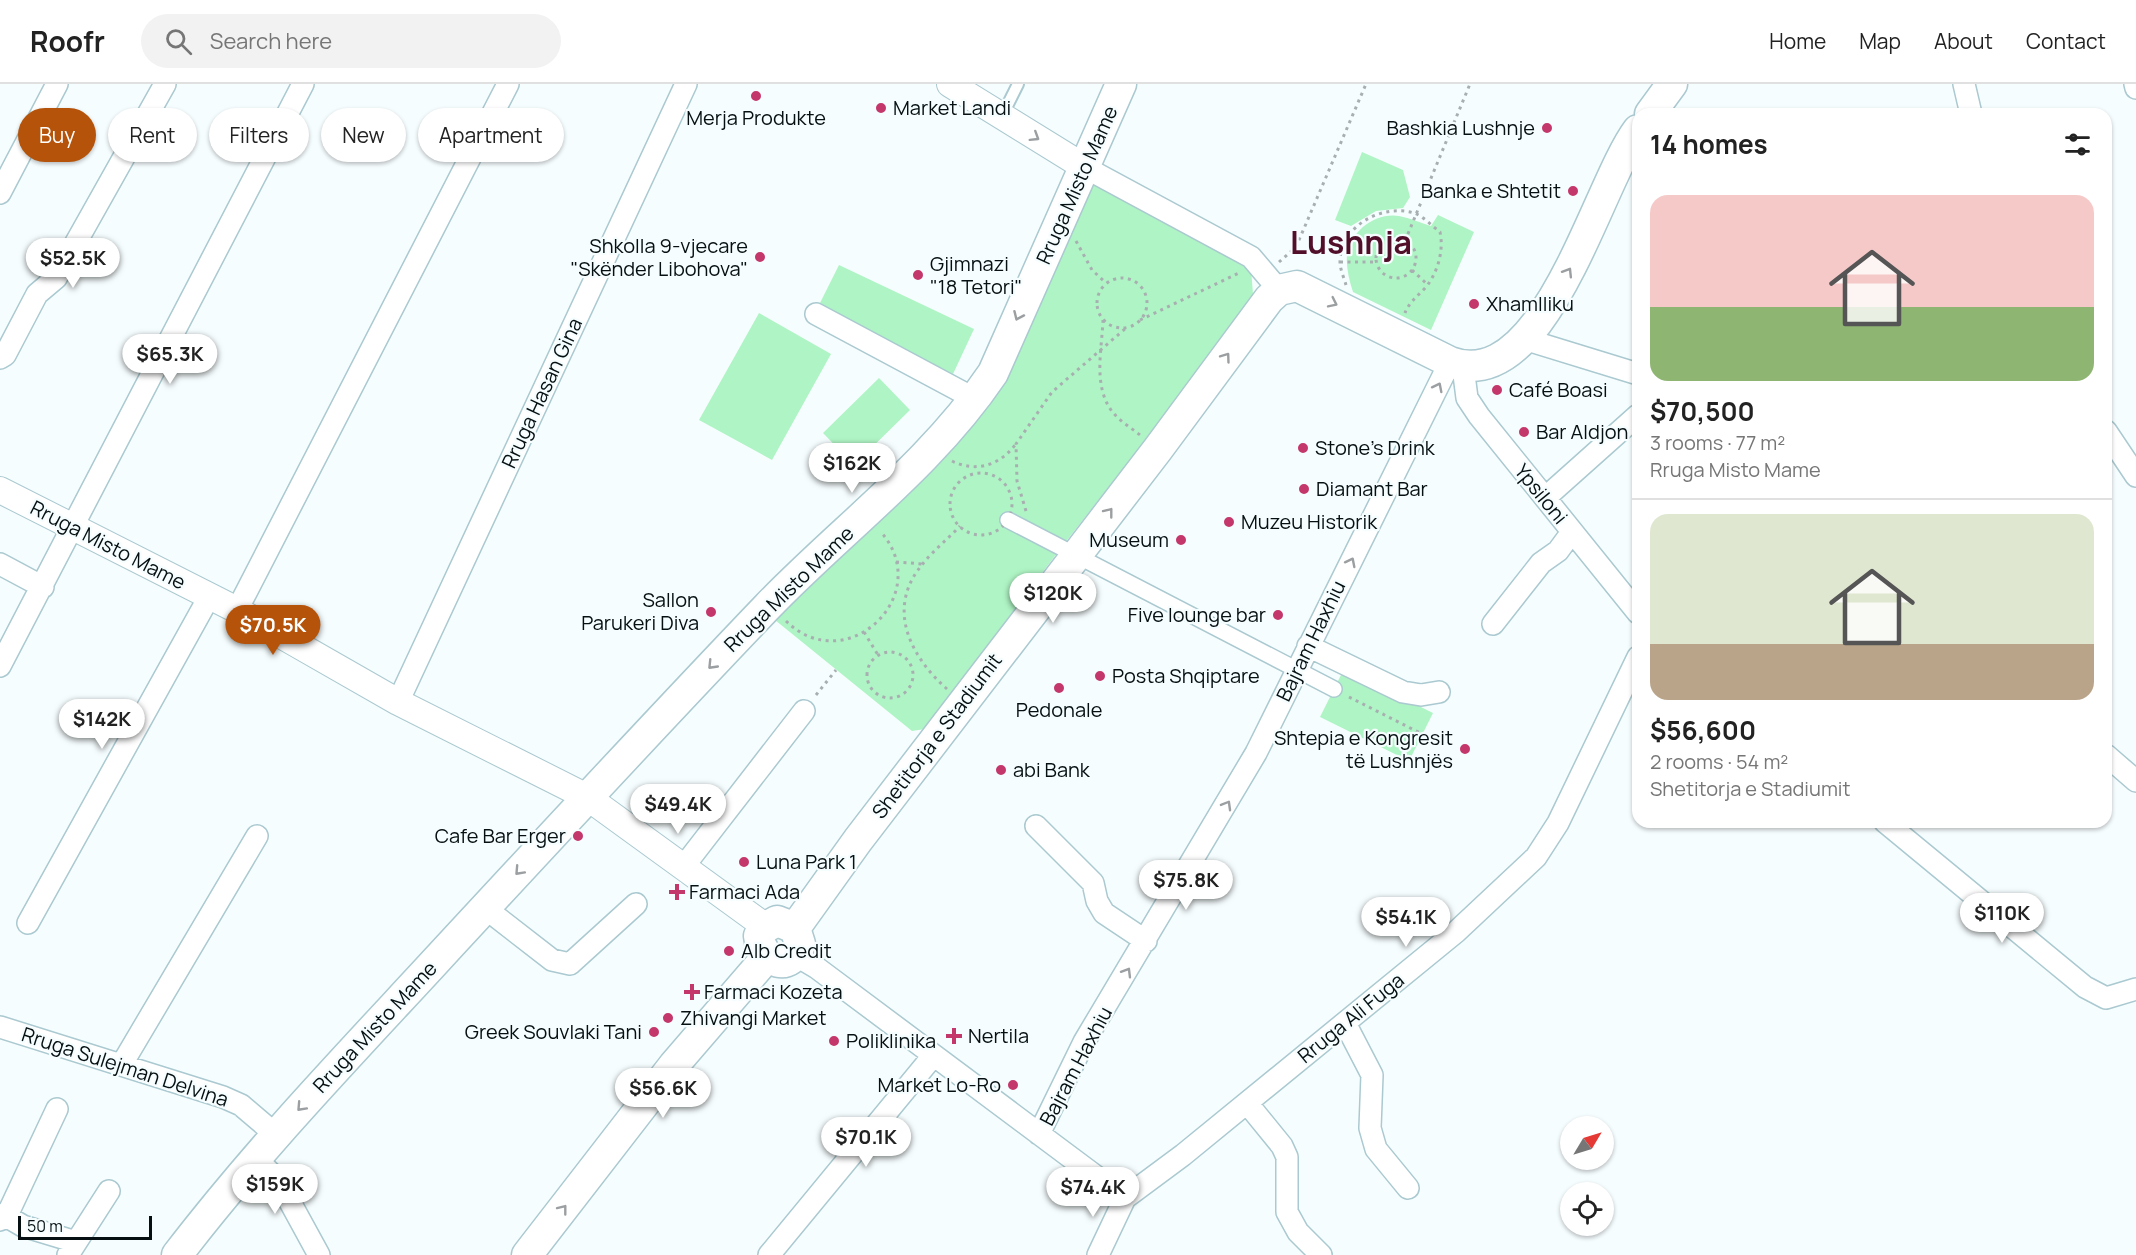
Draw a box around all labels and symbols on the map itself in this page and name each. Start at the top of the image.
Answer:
marker: Merja Produkte [749,89,763,103]
place label: Market Landi [893,94,1011,121]
marker: Market Landi [874,101,888,115]
street label: Rruga Misto Mame [1030,101,1124,268]
place label: Merja Produkte [686,104,826,131]
place label: Bashkia Lushnje [1387,114,1535,141]
marker: Bashkia Lushnje [1540,121,1554,135]
one-way arrow [1029,129,1039,141]
place label: Banka e Shtetit [1421,177,1561,204]
marker: Banka e Shtetit [1566,184,1580,198]
district label: Lushnja [1290,220,1412,264]
place label: Shkolla 9-vjecare "Skënder Libohova" [570,232,748,282]
pin: $52.5K [24,238,122,289]
marker: Shkolla 9-vjecare "Skënder Libohova" [753,250,767,264]
place label: Gjimnazi "18 Tetori" [930,250,1022,300]
marker: Gjimnazi "18 Tetori" [911,268,925,282]
one-way arrow [1560,268,1572,278]
place label: Xhamlliku [1486,290,1574,317]
one-way arrow [1326,295,1337,307]
marker: Xhamlliku [1467,297,1481,311]
one-way arrow [1013,310,1025,321]
street label: Rruga Hasan Gina [495,313,588,472]
pin: $65.3K [121,334,219,385]
one-way arrow [1219,353,1230,364]
place label: Café Boasi [1509,376,1608,403]
one-way arrow [1431,383,1442,394]
marker: Café Boasi [1490,383,1504,397]
place label: Bar Aldjon [1536,418,1629,445]
marker: Bar Aldjon [1517,425,1531,439]
place label: Stone's Drink [1315,434,1436,461]
marker: Stone's Drink [1296,441,1310,455]
pin: $162K [810,443,894,494]
street label: Ypsiloni [1509,458,1574,529]
place label: Diamant Bar [1316,475,1428,502]
marker: Diamant Bar [1297,482,1311,496]
street label: Rruga Misto Mame [26,494,190,595]
one-way arrow [1101,508,1112,519]
place label: Muzeu Historik [1241,508,1378,535]
marker: Muzeu Historik [1222,515,1236,529]
street label: Rruga Misto Mame [718,520,859,658]
place label: Museum [1089,526,1169,553]
marker: Museum [1174,533,1188,547]
one-way arrow [1343,557,1355,568]
pin: $120K [1011,573,1095,624]
street label: Bajram Haxhiu [1270,576,1351,706]
place label: Sallon Parukeri Diva [581,586,699,636]
place label: Five lounge bar [1128,601,1266,628]
pin: $70.5K [224,605,322,656]
marker: Sallon Parukeri Diva [704,605,718,619]
marker: Five lounge bar [1271,608,1285,622]
street label: Shetitorja e Stadiumit [865,647,1008,824]
one-way arrow [708,658,719,669]
place label: Posta Shqiptare [1112,662,1260,689]
marker: Posta Shqiptare [1093,669,1107,683]
marker: Pedonale [1052,681,1066,695]
place label: Pedonale [1016,696,1102,723]
pin: $142K [60,699,144,750]
place label: Shtepia e Kongresit të Lushnjës [1274,724,1453,774]
marker: Shtepia e Kongresit të Lushnjës [1458,742,1472,756]
place label: abi Bank [1013,756,1091,783]
marker: abi Bank [994,763,1008,777]
pin: $49.4K [629,784,727,835]
one-way arrow [1219,800,1231,811]
place label: Cafe Bar Erger [435,822,566,849]
marker: Cafe Bar Erger [571,829,585,843]
place label: Luna Park 1 [756,848,857,875]
marker: Luna Park 1 [737,855,751,869]
pin: $75.8K [1137,860,1235,911]
one-way arrow [515,864,526,875]
place label: Farmaci Ada [689,878,800,905]
marker: Farmaci Ada [670,885,684,899]
pin: $110K [1960,893,2044,944]
pin: $54.1K [1357,897,1455,948]
place label: Alb Credit [741,937,832,964]
marker: Alb Credit [722,944,736,958]
street label: Rruga Misto Mame [307,955,443,1098]
street label: Rruga Ali Fuga [1292,966,1410,1069]
one-way arrow [1119,968,1131,978]
place label: Farmaci Kozeta [704,978,843,1005]
marker: Farmaci Kozeta [685,985,699,999]
street label: Bajram Haxhiu [1033,1002,1118,1130]
place label: Zhivangi Market [680,1004,826,1031]
marker: Zhivangi Market [661,1011,675,1025]
place label: Greek Souvlaki Tani [465,1018,642,1045]
street label: Rruga Sulejman Delvina [18,1020,232,1113]
place label: Nertila [968,1022,1029,1049]
marker: Greek Souvlaki Tani [647,1025,661,1039]
place label: Poliklinika [846,1027,936,1054]
marker: Nertila [945,1027,963,1045]
marker: Poliklinika [827,1034,841,1048]
pin: $56.6K [614,1068,712,1119]
place label: Market Lo-Ro [878,1071,1001,1098]
marker: Market Lo-Ro [1006,1078,1020,1092]
one-way arrow [297,1100,308,1110]
north arrow [1560,1116,1614,1170]
pin: $70.1K [817,1117,915,1168]
pin: $159K [233,1164,317,1215]
pin: $74.4K [1044,1167,1142,1218]
one-way arrow [555,1205,566,1216]
scale bar [18,1213,152,1240]

